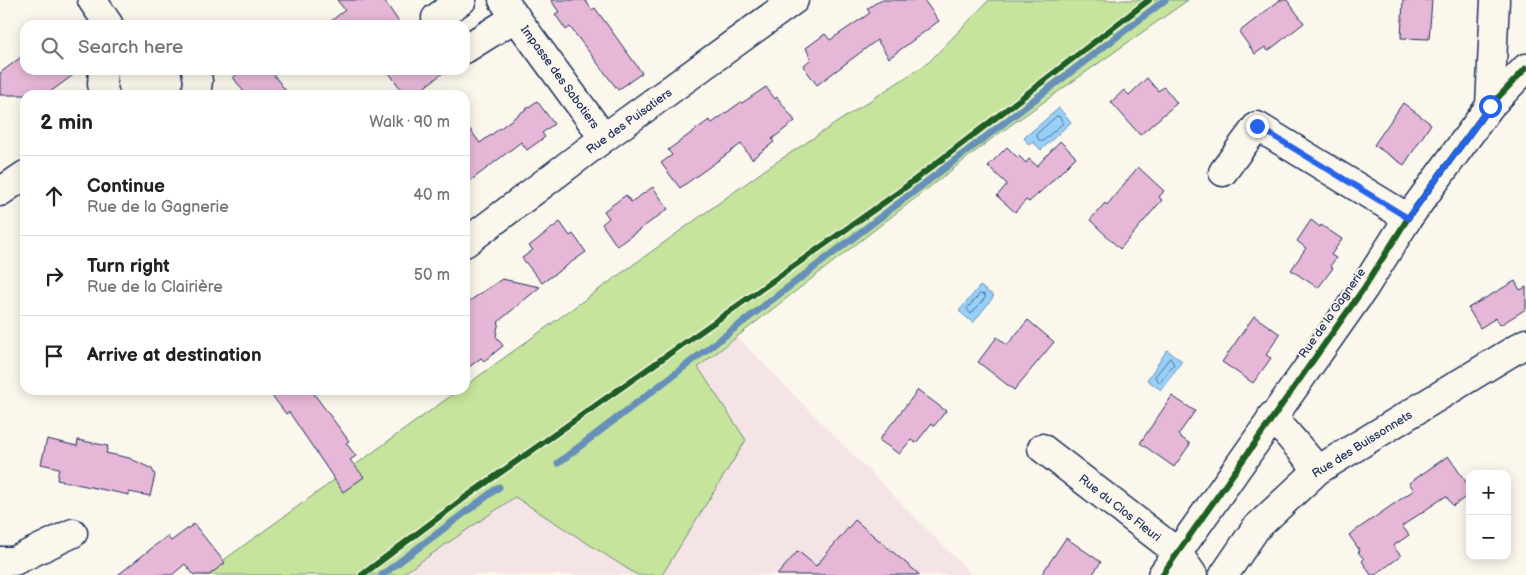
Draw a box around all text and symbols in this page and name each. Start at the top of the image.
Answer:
search box [20,20,470,75]
street label: Impasse des Sabotiers [517,23,602,132]
icon: search [38,34,66,62]
text: Search here [78,36,183,59]
street label: Rue des Puisatiers [583,85,675,158]
route start [1479,95,1502,118]
text: 2 min [40,110,93,135]
text: Walk · 90 m [369,113,450,132]
route end [1246,115,1269,138]
text: Continue [87,175,165,198]
icon: ahead [40,182,68,210]
text: 40 m [413,186,450,205]
text: Rue de la Gagnerie [87,198,229,217]
text: Turn right [87,255,170,278]
icon: right [40,262,68,290]
street label: Rue de la Gagnerie [1296,265,1369,361]
text: 50 m [414,266,450,285]
text: Rue de la Clairière [87,278,223,297]
icon: arrive [40,342,68,370]
text: Arrive at destination [87,344,262,367]
street label: Rue des Buissonnets [1309,407,1415,481]
map controls [1466,470,1511,560]
button: + [1466,470,1511,515]
street label: Rue du Clos Fleuri [1076,472,1164,545]
button: − [1466,515,1511,560]

